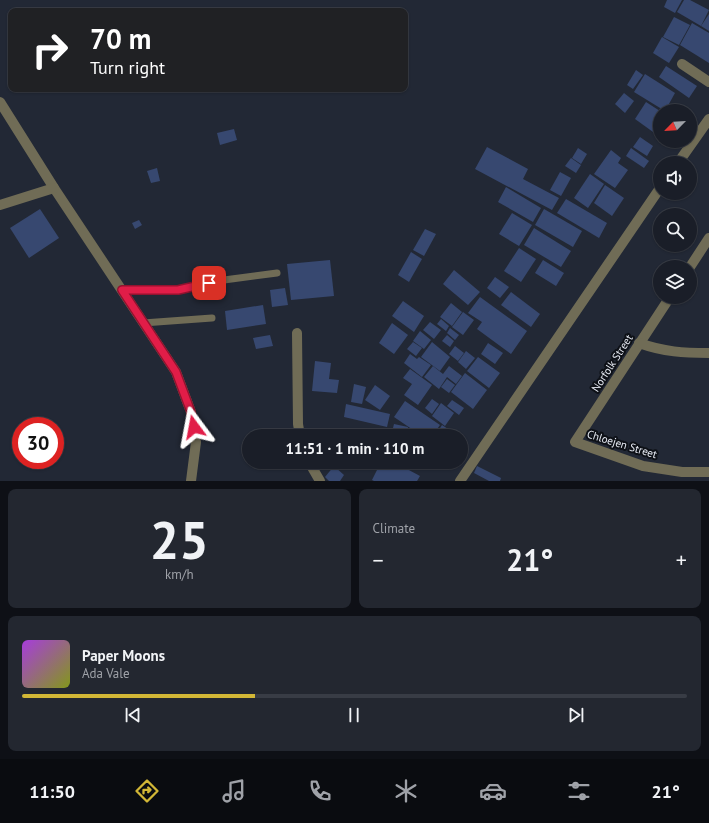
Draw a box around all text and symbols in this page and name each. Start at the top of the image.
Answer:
text: 70 m [90,20,151,57]
icon: right [24,24,76,76]
text: Turn right [90,56,165,79]
north arrow [653,104,697,148]
map controls [653,104,697,304]
button: sound [653,156,697,200]
button: search [653,208,697,252]
button: layers [653,260,697,304]
pin [192,266,226,300]
icon: arrive [198,272,220,294]
street label: Norfolk Street [588,331,636,394]
position arrow [173,406,215,448]
speed limit sign: 30 [12,417,64,469]
street label: Chloejen Street [585,427,659,461]
text: 11:51 · 1 min · 110 m [286,439,424,458]
text: 25 [150,506,209,573]
text: Climate [373,520,415,537]
text: 21° [506,540,553,579]
text: − [373,546,384,574]
text: + [676,546,687,574]
text: km/h [165,566,194,583]
text: Paper Moons [82,646,165,665]
text: Ada Vale [82,665,130,682]
icon: previous [122,704,144,726]
icon: pause [343,704,365,726]
icon: next [565,704,587,726]
icon: directions [133,777,161,805]
icon: music [220,777,248,805]
icon: phone [306,777,334,805]
icon: climate [392,777,420,805]
icon: car [479,777,507,805]
icon: filters [565,777,593,805]
text: 11:50 [29,780,75,803]
text: 21° [651,780,680,803]

